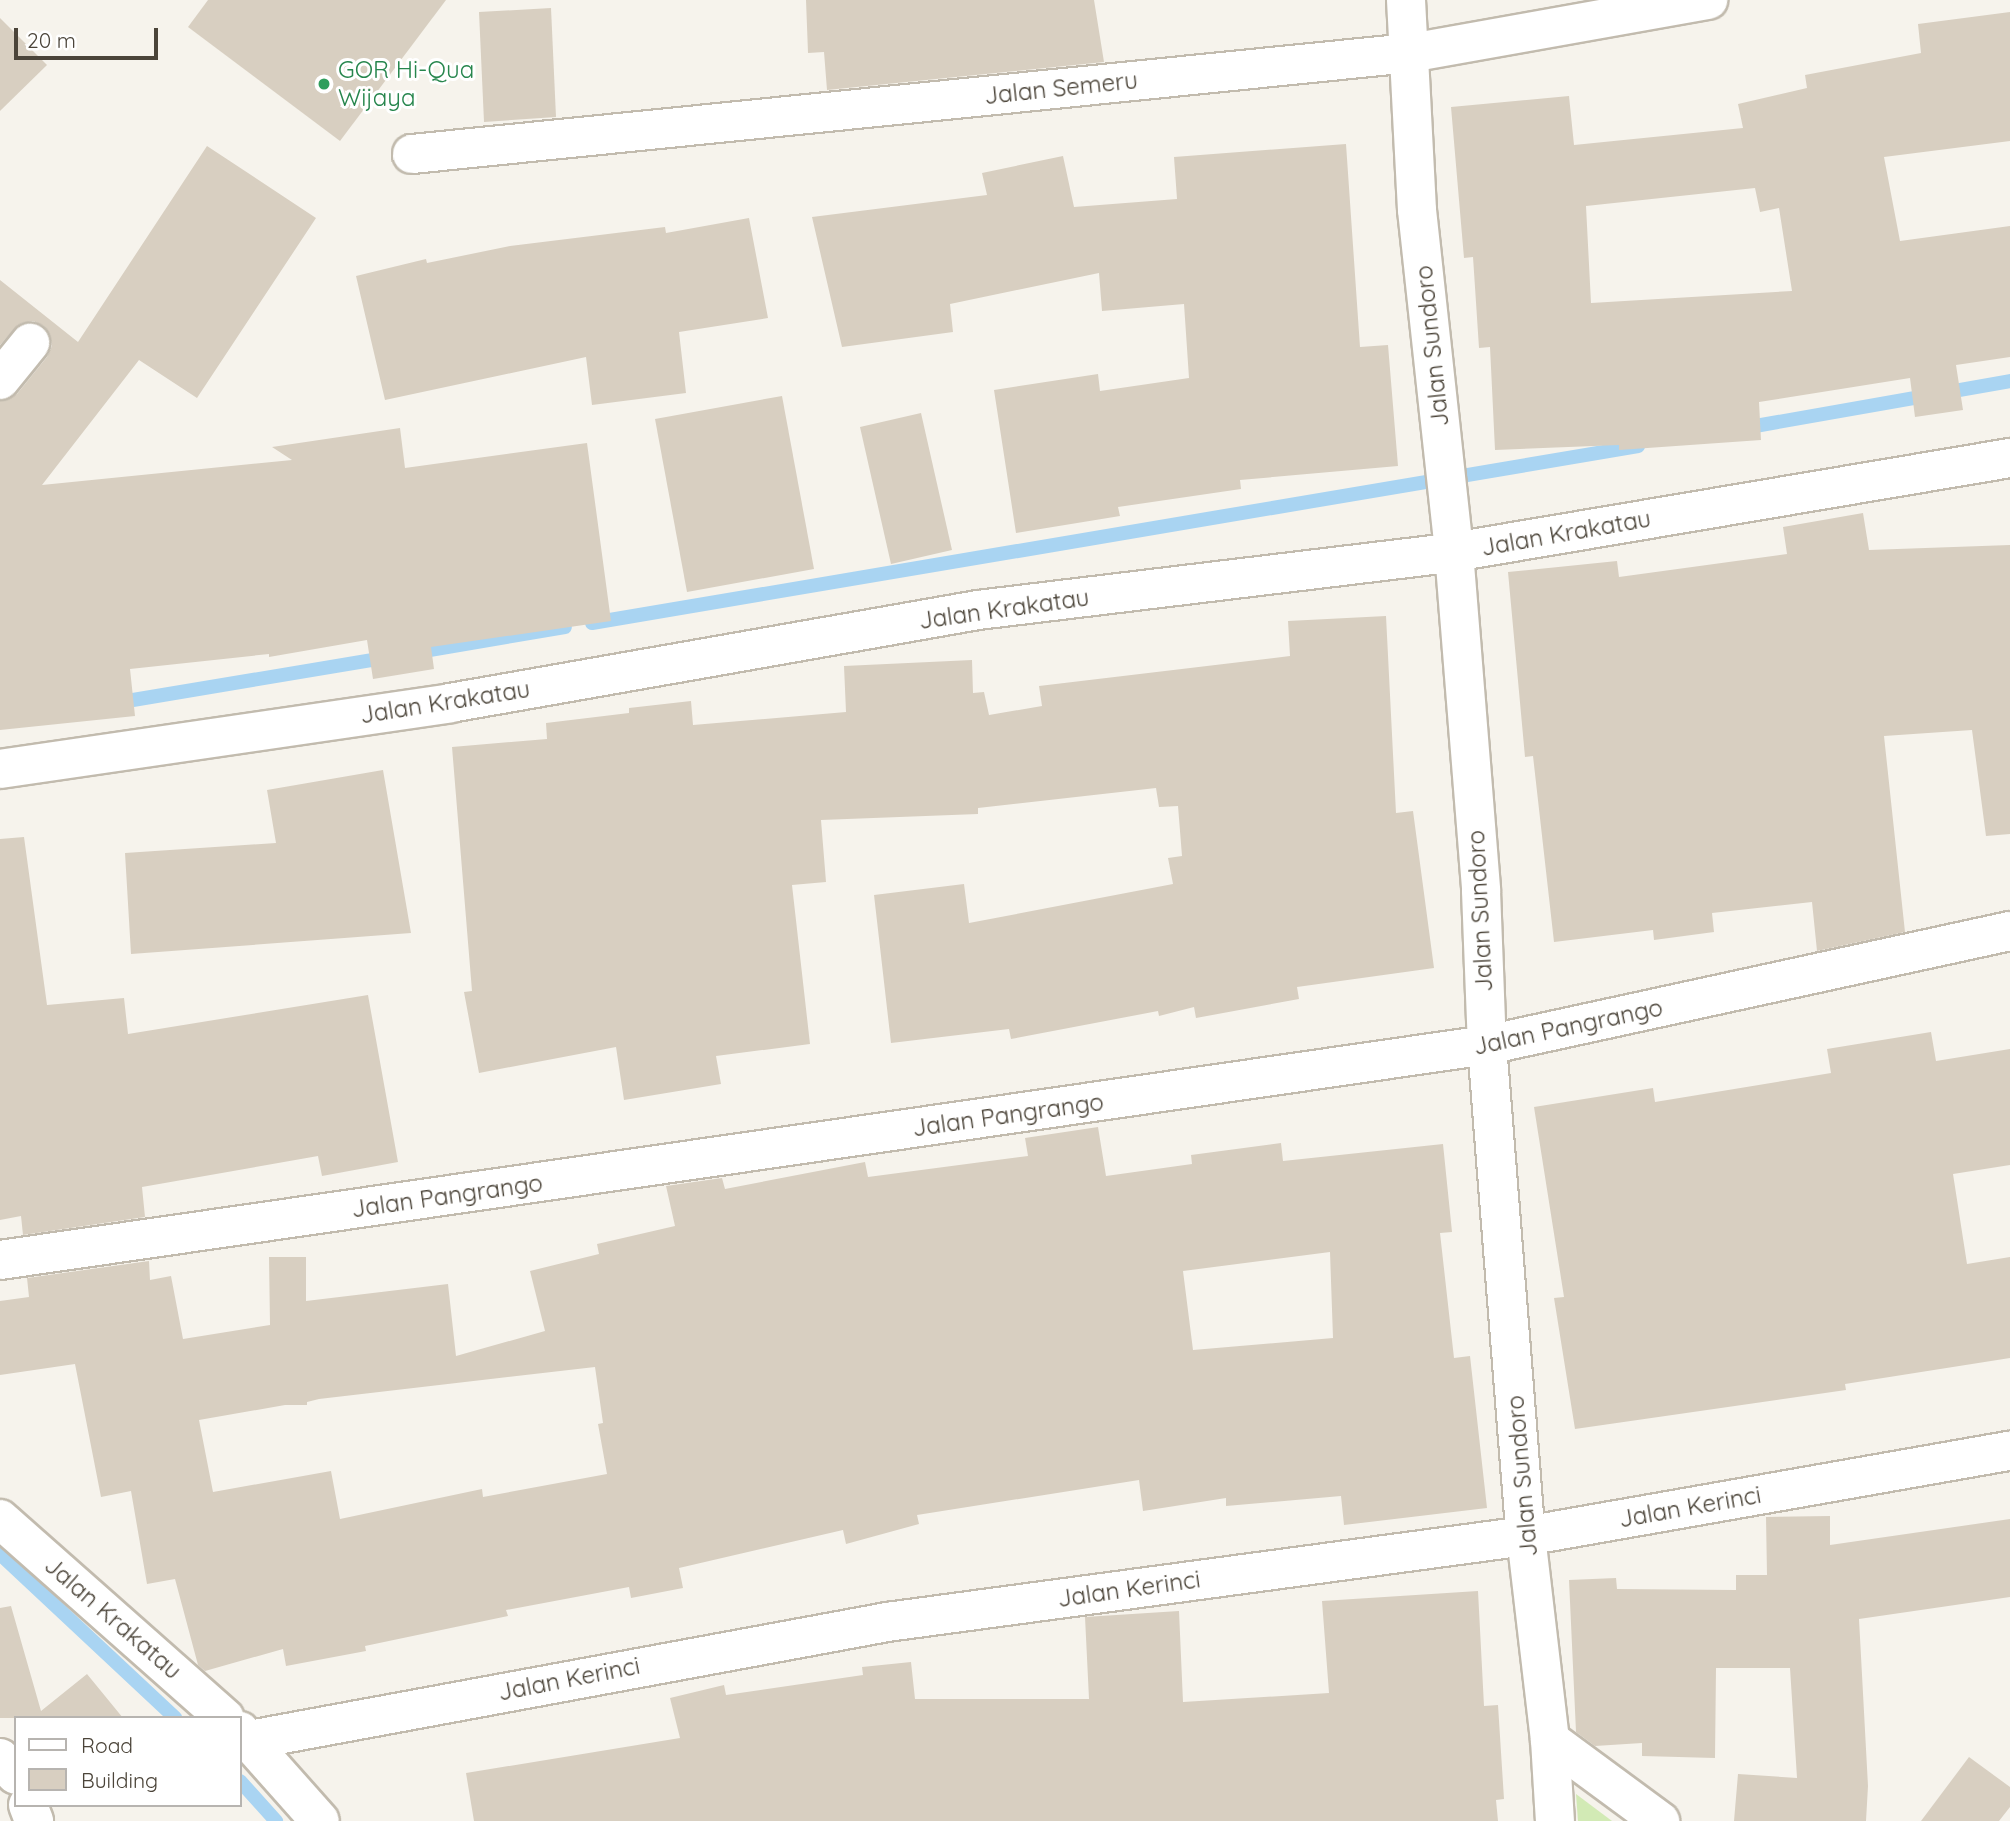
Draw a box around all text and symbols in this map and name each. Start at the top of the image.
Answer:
scale bar [18,14,161,58]
text: 20 m [27,27,76,53]
place label: GOR Hi-Qua Wijaya [338,56,474,112]
street label: Jalan Semeru [983,66,1139,110]
marker: GOR Hi-Qua Wijaya [316,76,332,92]
street label: Jalan Sundoro [1409,264,1455,428]
street label: Jalan Krakatau [1479,504,1653,562]
street label: Jalan Krakatau [917,583,1091,635]
street label: Jalan Krakatau [358,674,532,730]
street label: Jalan Sundoro [1461,829,1499,993]
street label: Jalan Pangrango [1471,993,1665,1061]
street label: Jalan Pangrango [911,1087,1105,1143]
street label: Jalan Pangrango [350,1168,544,1224]
street label: Jalan Sundoro [1501,1394,1543,1558]
street label: Jalan Kerinci [1617,1480,1763,1534]
street label: Jalan Krakatau [39,1551,187,1685]
street label: Jalan Kerinci [1056,1565,1202,1613]
street label: Jalan Kerinci [496,1651,642,1707]
legend [14,1716,242,1807]
text: Road [81,1732,133,1758]
text: Building [81,1767,158,1793]

